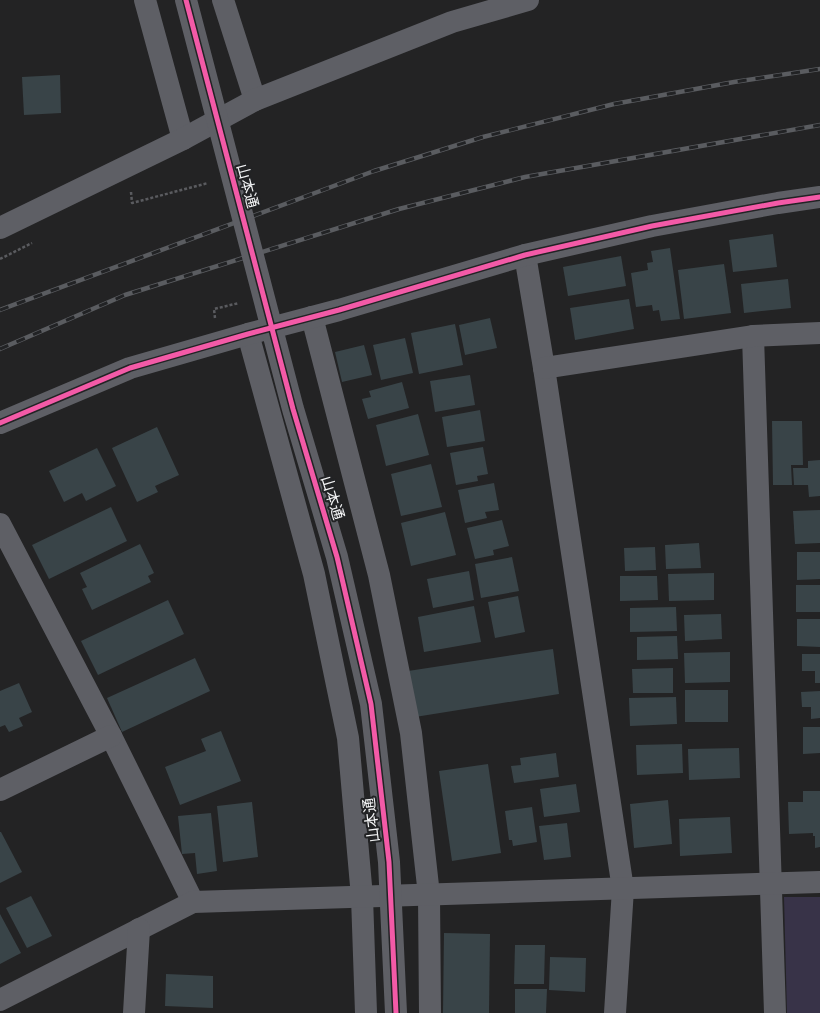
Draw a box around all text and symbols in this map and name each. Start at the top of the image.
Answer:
street label: 山本通 [230,161,264,211]
street label: 山本通 [314,473,350,523]
street label: 山本通 [358,796,386,844]

